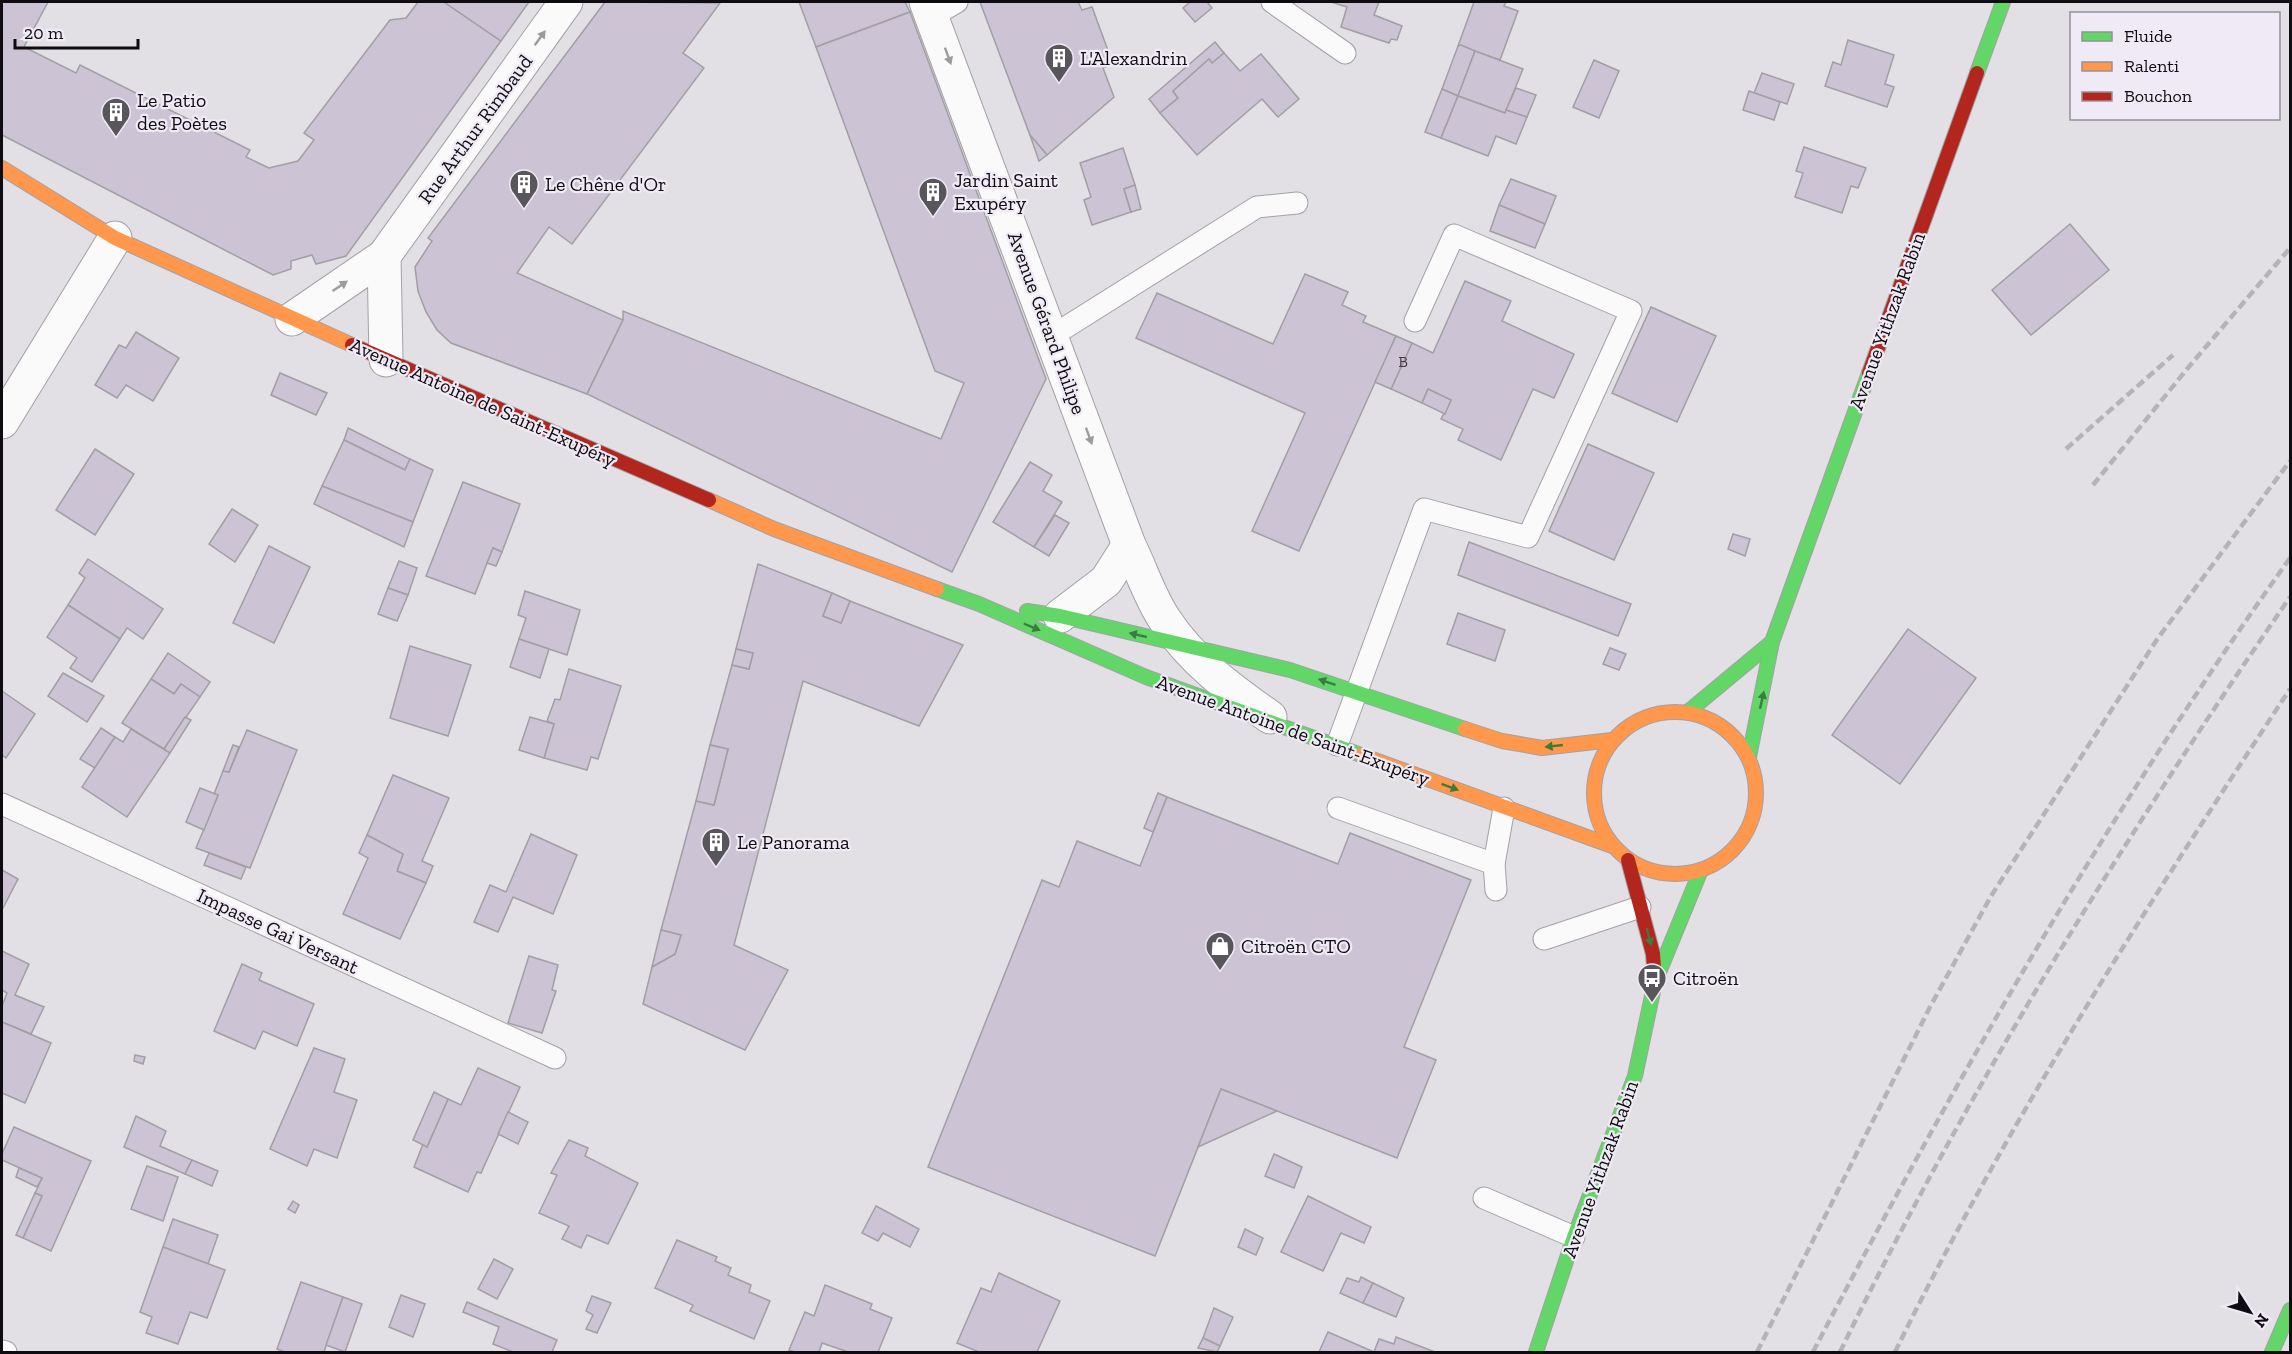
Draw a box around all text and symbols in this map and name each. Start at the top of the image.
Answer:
scale bar [15,12,138,50]
legend [2070,12,2280,120]
text: 20 m [24,22,64,44]
text: Fluide [2124,25,2172,47]
one-way arrow [534,31,546,47]
building icon: L'Alexandrin [1043,42,1075,84]
place label: L'Alexandrin [1080,46,1188,70]
one-way arrow [944,47,954,65]
street label: Rue Arthur Rimbaud [413,50,537,208]
text: Ralenti [2124,55,2179,77]
text: Bouchon [2124,85,2193,107]
place label: Le Patio des Poètes [137,88,227,135]
building icon: Le Patio des Poètes [100,96,132,138]
building icon: Le Chêne d'Or [508,168,540,210]
place label: Jardin Saint Exupéry [954,168,1059,215]
place label: Le Chêne d'Or [545,172,666,196]
building icon: Jardin Saint Exupéry [917,176,949,218]
street label: Avenue Gérard Philipe [1003,228,1091,418]
street label: Avenue Yithzak Rabin [1844,229,1930,413]
one-way arrow [332,281,348,292]
street label: Avenue Antoine de Saint-Exupéry [346,332,621,472]
house number: B [1398,352,1408,371]
one-way arrow [1084,427,1094,445]
one-way arrow [1024,623,1041,632]
one-way arrow [1129,629,1147,639]
street label: Avenue Antoine de Saint-Exupéry [1153,669,1434,791]
one-way arrow [1318,677,1336,687]
one-way arrow [1758,690,1767,709]
one-way arrow [1544,742,1563,751]
one-way arrow [1441,783,1459,793]
building icon: Le Panorama [700,826,732,868]
place label: Le Panorama [737,830,850,854]
street label: Impasse Gai Versant [193,883,363,979]
one-way arrow [1644,928,1654,946]
shop icon: Citroën CTO [1204,930,1236,972]
place label: Citroën CTO [1241,934,1351,958]
bus stop icon: Citroën [1636,962,1668,1004]
place label: Citroën [1673,966,1739,990]
street label: Avenue Yithzak Rabin [1557,1077,1643,1261]
north arrow [2220,1282,2280,1342]
text: N [2250,1310,2273,1331]

